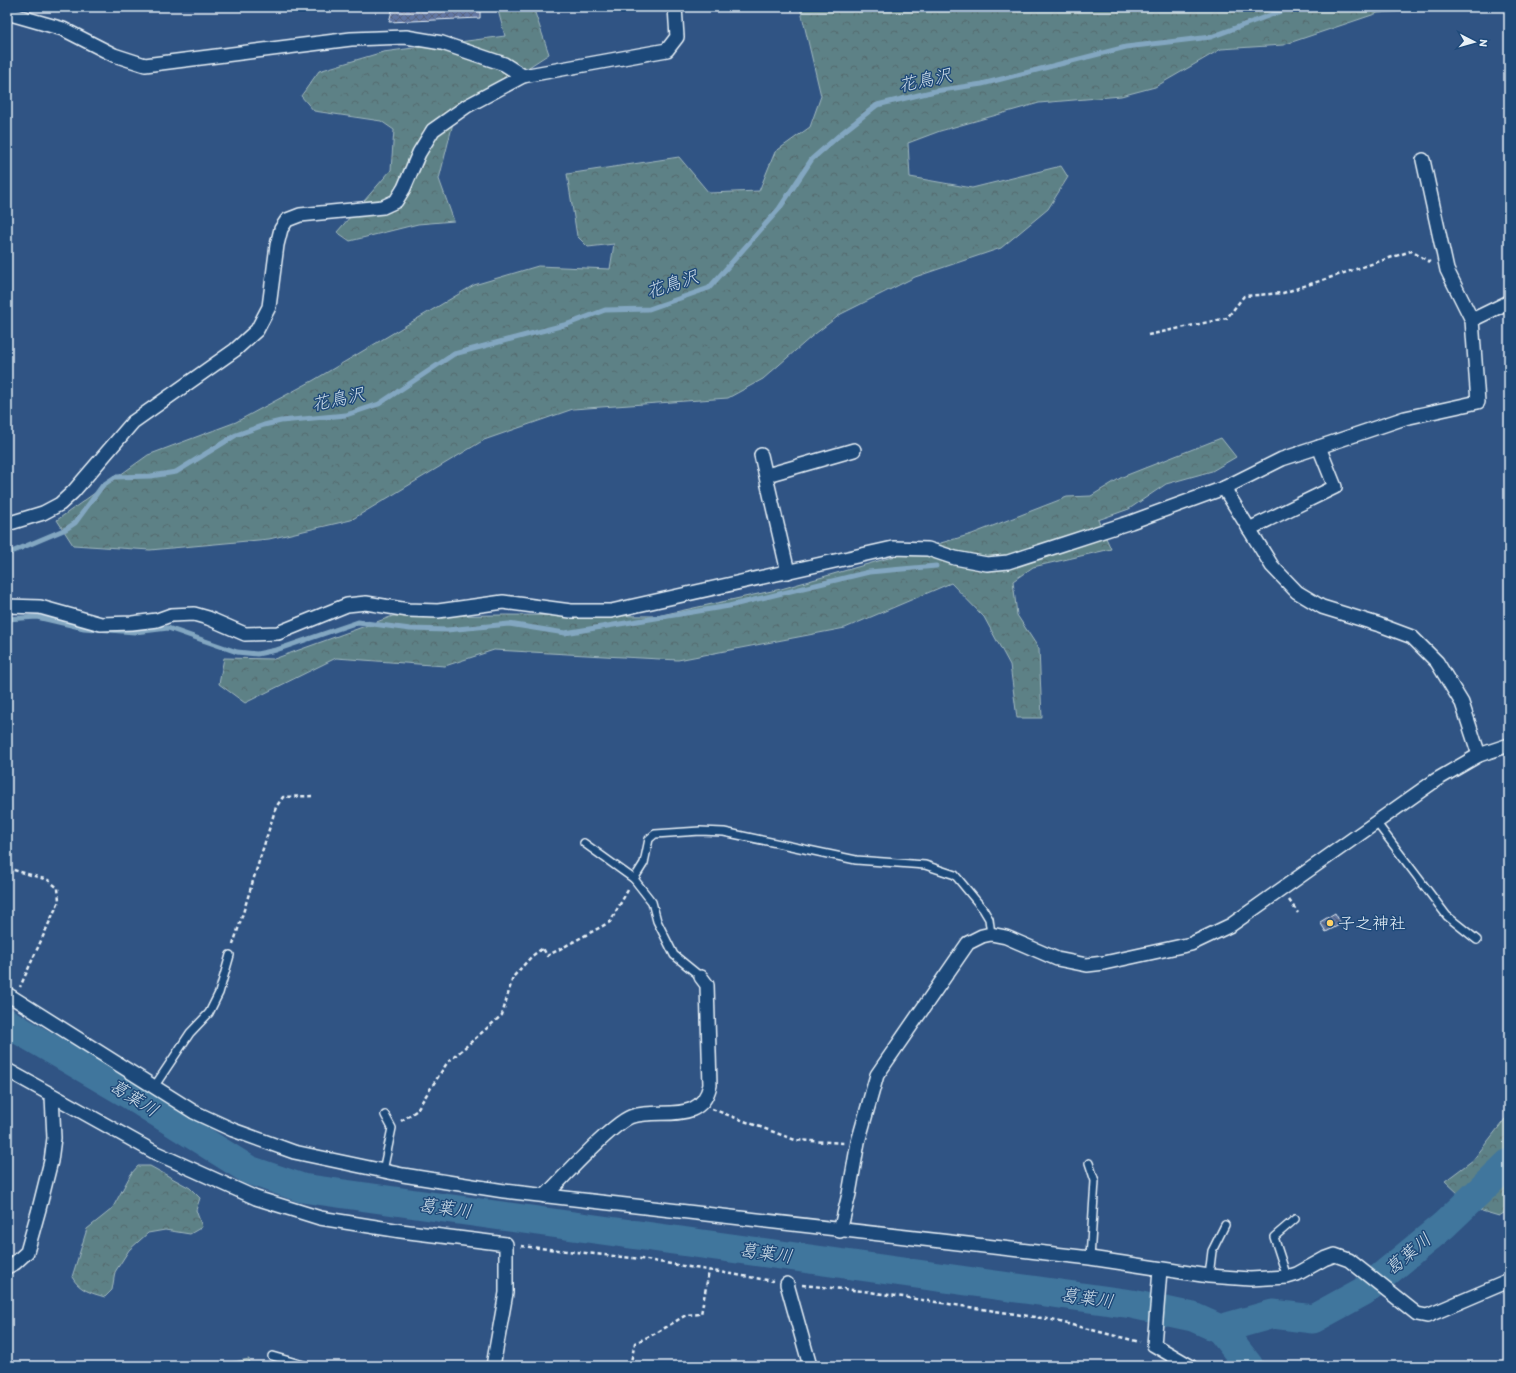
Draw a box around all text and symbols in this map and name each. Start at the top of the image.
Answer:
north arrow [1454,22,1494,62]
text: N [1477,39,1490,47]
water label: 花鳥沢 [896,63,955,96]
water label: 花鳥沢 [643,265,702,303]
water label: 花鳥沢 [309,382,368,415]
place label: 子之神社 [1338,913,1406,933]
marker: 子之神社 [1325,918,1335,928]
water label: 葛葉川 [105,1074,163,1122]
water label: 葛葉川 [417,1193,473,1223]
water label: 葛葉川 [1380,1228,1436,1280]
water label: 葛葉川 [738,1238,794,1268]
water label: 葛葉川 [1059,1283,1115,1313]

